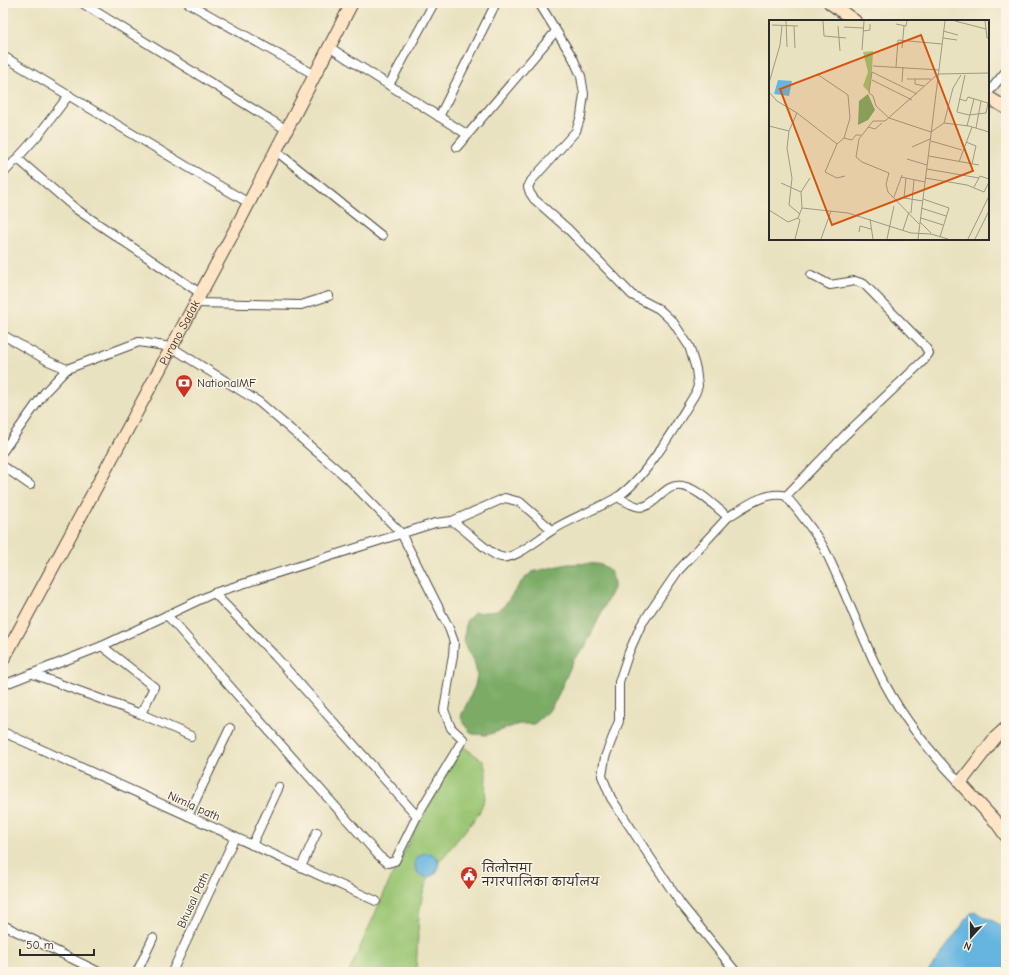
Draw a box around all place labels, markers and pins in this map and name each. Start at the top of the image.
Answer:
bank icon: NationalMF [174,373,194,398]
place label: NationalMF [197,376,256,390]
place label: तिलोत्तमा नगरपालिका कार्यालय [481,858,600,889]
public building icon: तिलोत्तमा नगरपालिका कार्यालय [459,865,479,890]

